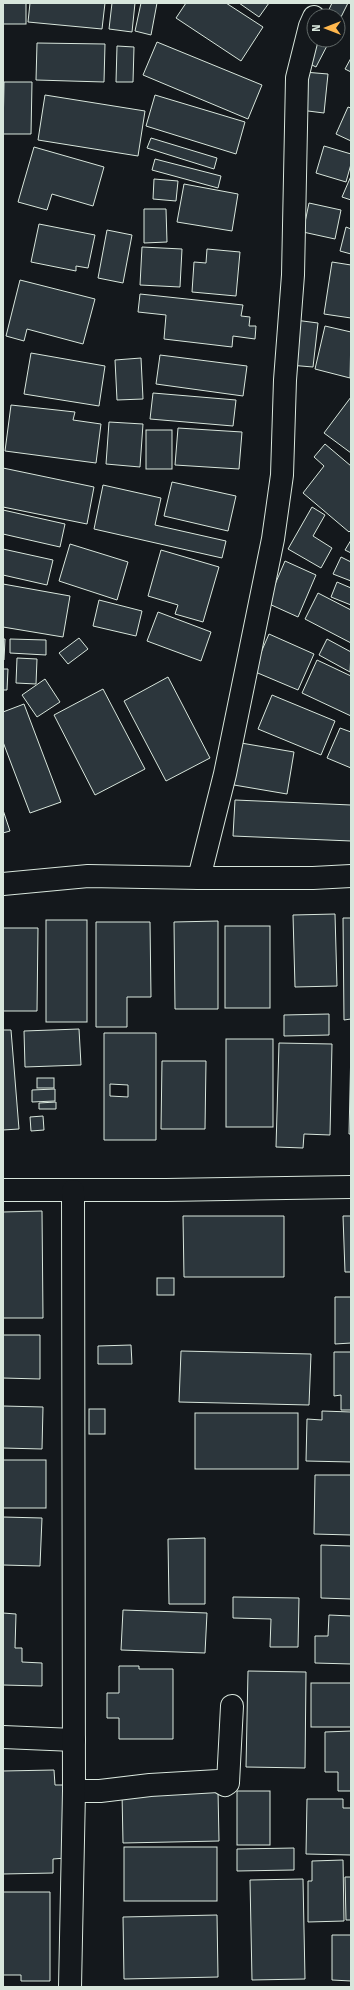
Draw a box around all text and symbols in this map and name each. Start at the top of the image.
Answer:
north arrow [306,8,346,48]
text: N [310,24,323,32]

